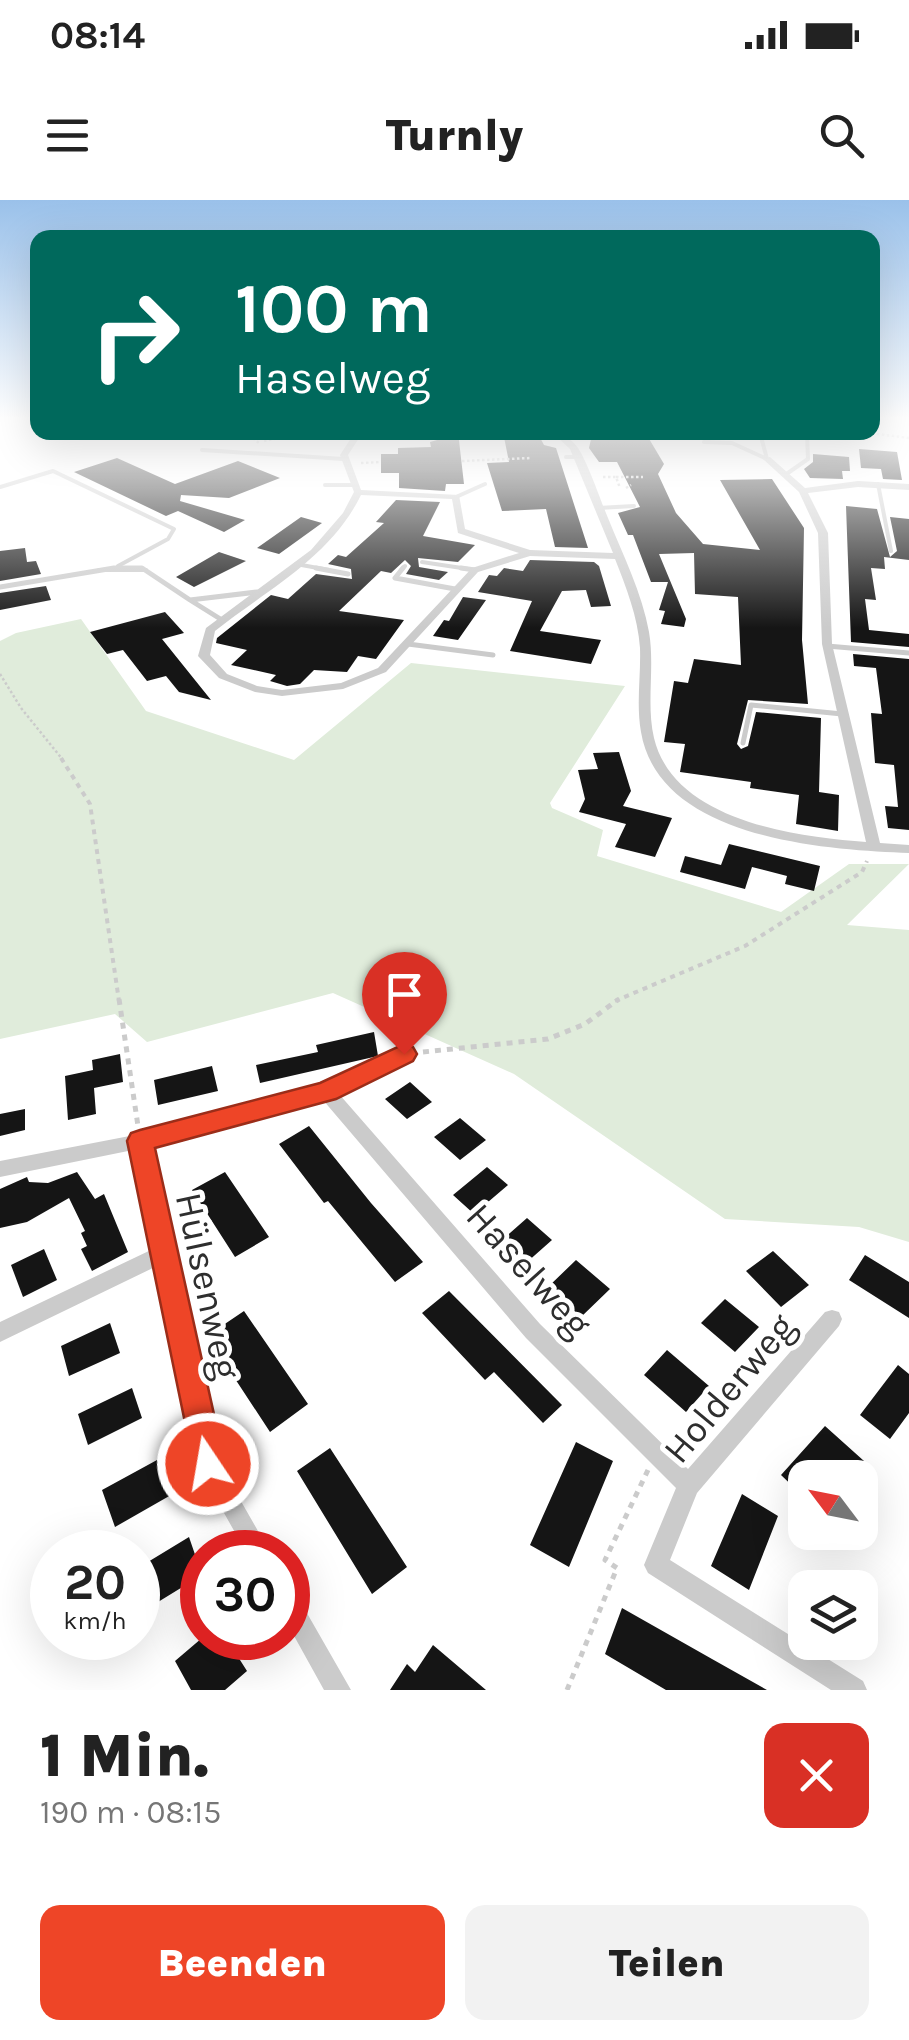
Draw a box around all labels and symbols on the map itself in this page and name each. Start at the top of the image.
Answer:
pin [362,952,447,1055]
street label: Hülsenweg [166,1189,249,1384]
street label: Haselweg [457,1194,601,1347]
street label: Holderweg [654,1305,805,1472]
position arrow [156,1412,260,1516]
north arrow [788,1460,878,1550]
speed limit sign: 30 [180,1530,310,1660]

